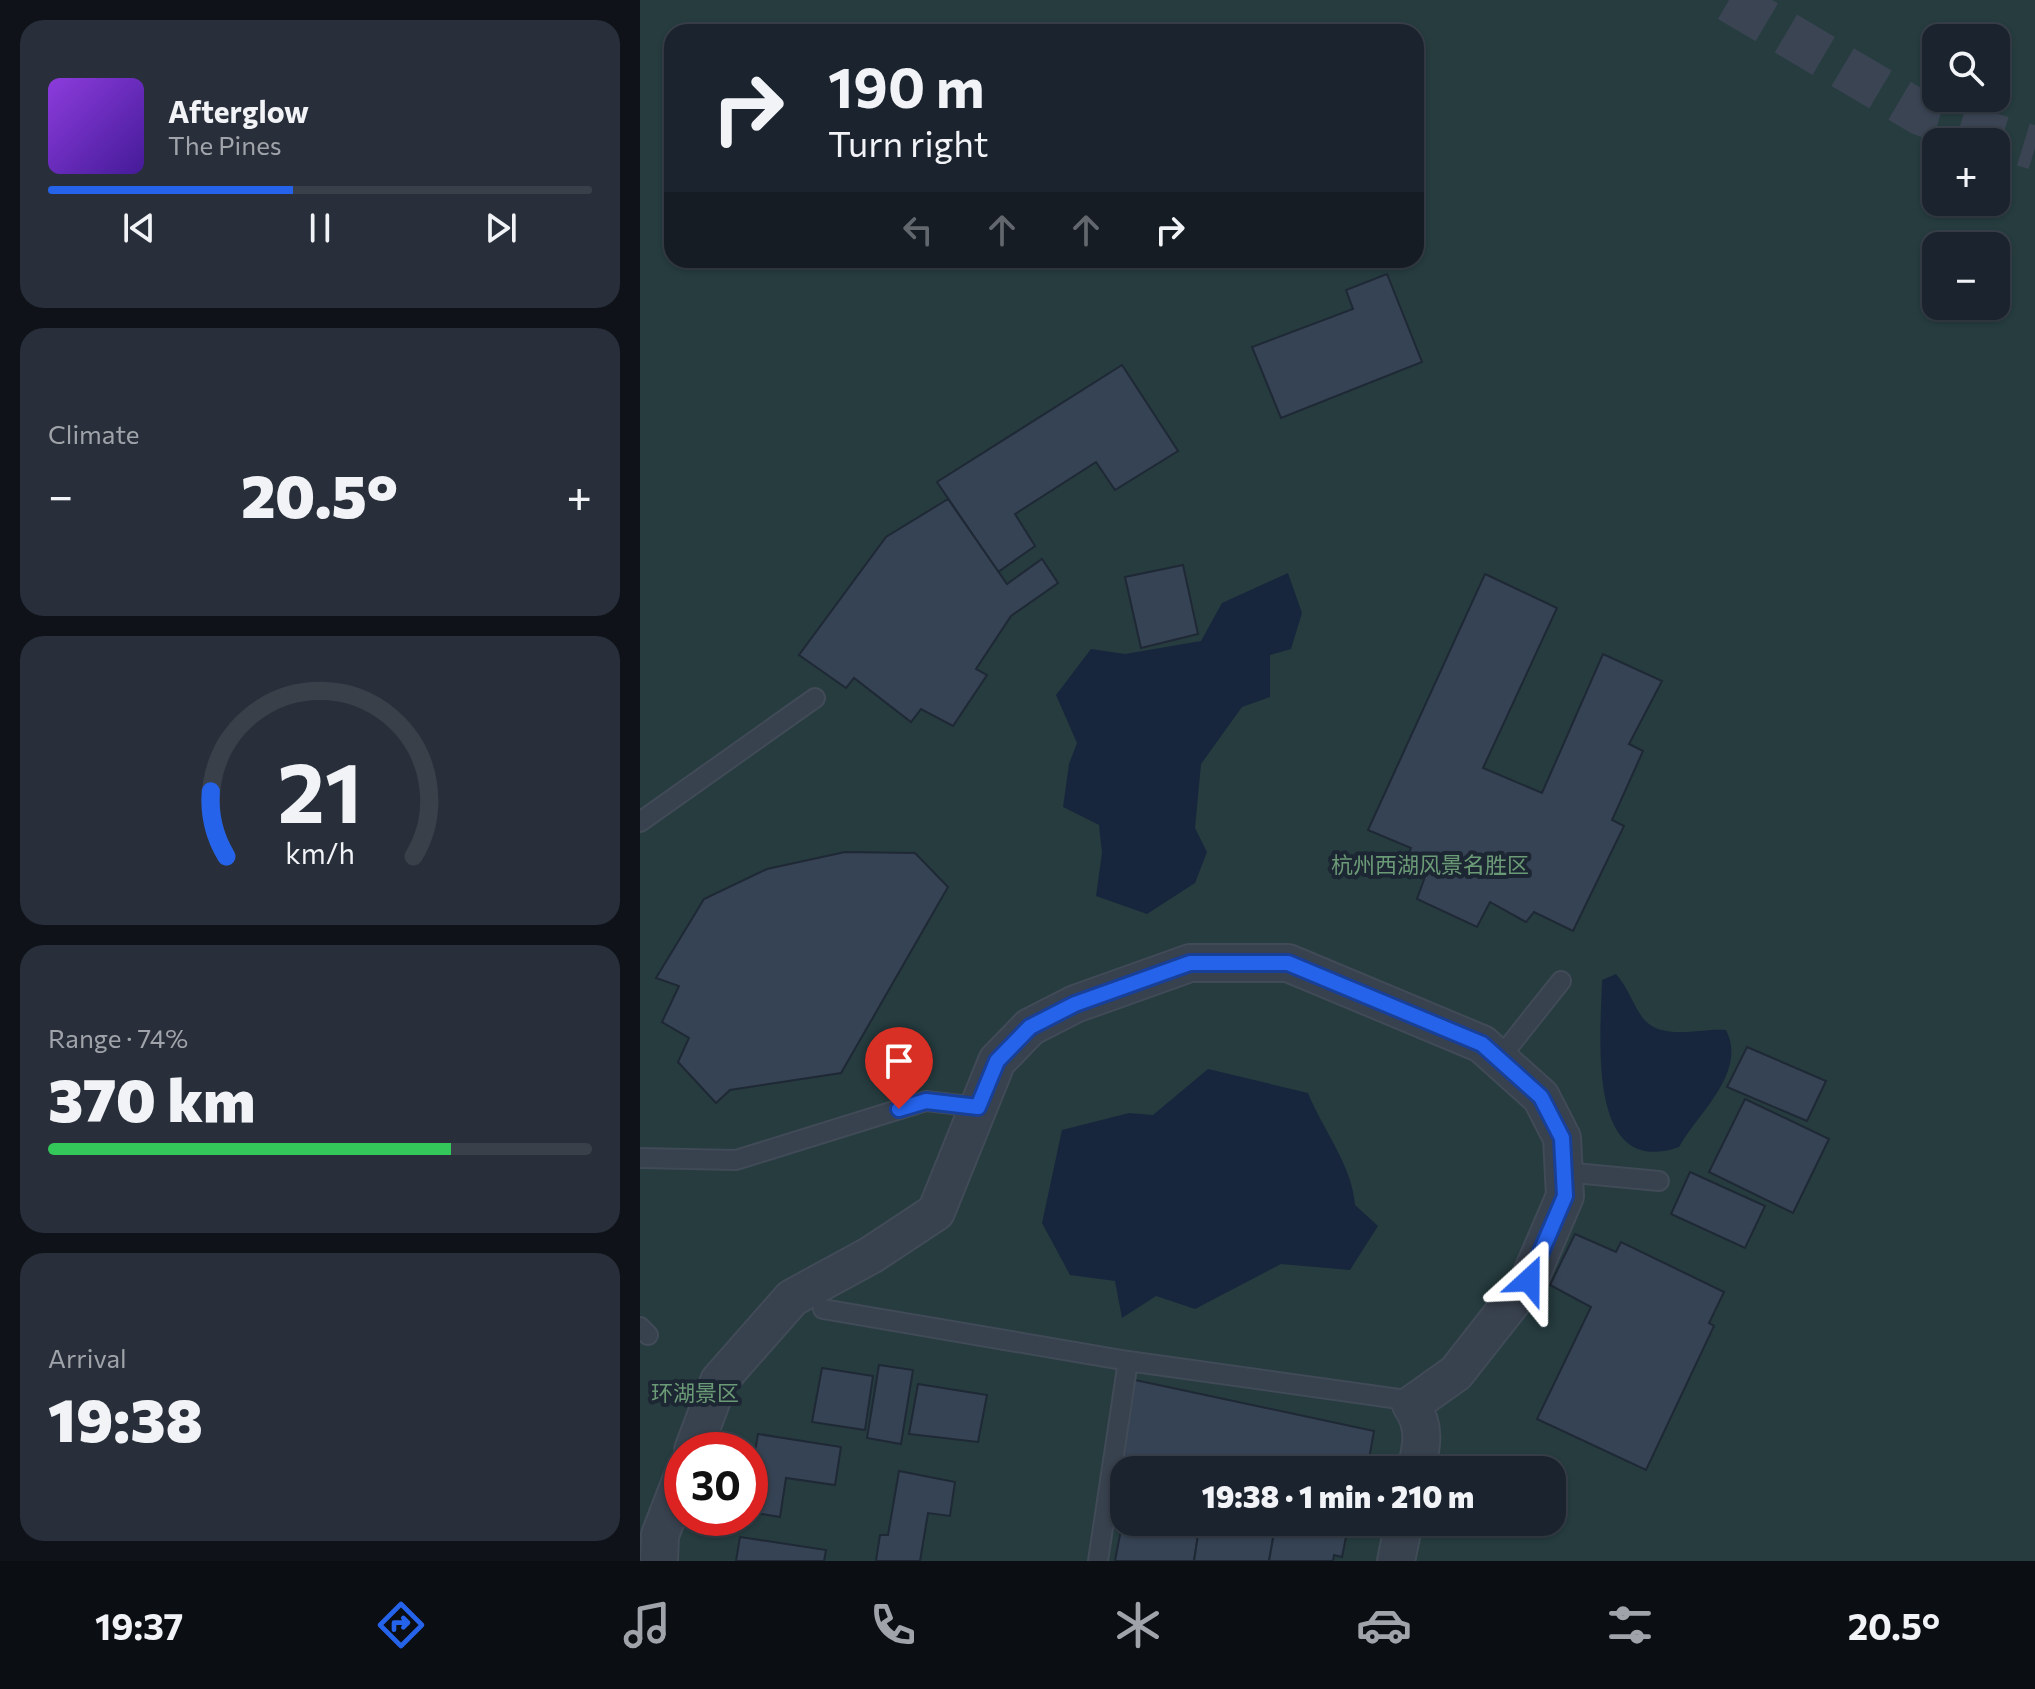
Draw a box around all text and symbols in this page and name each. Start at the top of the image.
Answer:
map controls [1922,24,2010,320]
button: search [1922,24,2010,112]
text: 190 m [828,51,985,120]
icon: right [696,56,800,160]
text: Afterglow [168,92,309,129]
text: Turn right [828,120,989,164]
button: + [1922,128,2010,216]
text: The Pines [168,129,282,160]
icon: previous [117,206,161,250]
icon: pause [298,206,342,250]
icon: next [479,206,523,250]
icon: left [896,208,940,252]
icon: ahead [980,208,1024,252]
icon: ahead [1064,208,1108,252]
icon: right [1148,208,1192,252]
button: − [1922,232,2010,320]
text: Climate [48,418,140,449]
text: 20.5° [241,457,398,530]
text: − [48,467,73,521]
text: + [566,467,592,521]
text: 21 [278,737,362,839]
text: km/h [285,835,355,870]
park label: 杭州西湖风景名胜区 [1331,851,1529,878]
text: Range · 74% [48,1022,188,1053]
pin [865,1027,933,1109]
icon: arrive [877,1039,921,1083]
text: 370 km [48,1061,255,1134]
position arrow [1487,1238,1571,1322]
text: Arrival [48,1342,127,1373]
park label: 环湖景区 [651,1379,739,1406]
text: 19:38 [48,1381,203,1454]
speed limit sign: 30 [664,1432,768,1536]
text: 19:38 · 1 min · 210 m [1202,1477,1474,1514]
icon: directions [373,1597,429,1653]
icon: music [619,1597,675,1653]
icon: phone [865,1597,921,1653]
icon: climate [1110,1597,1166,1653]
icon: car [1356,1597,1412,1653]
icon: filters [1602,1597,1658,1653]
text: 19:37 [95,1603,183,1647]
text: 20.5° [1848,1603,1940,1647]

